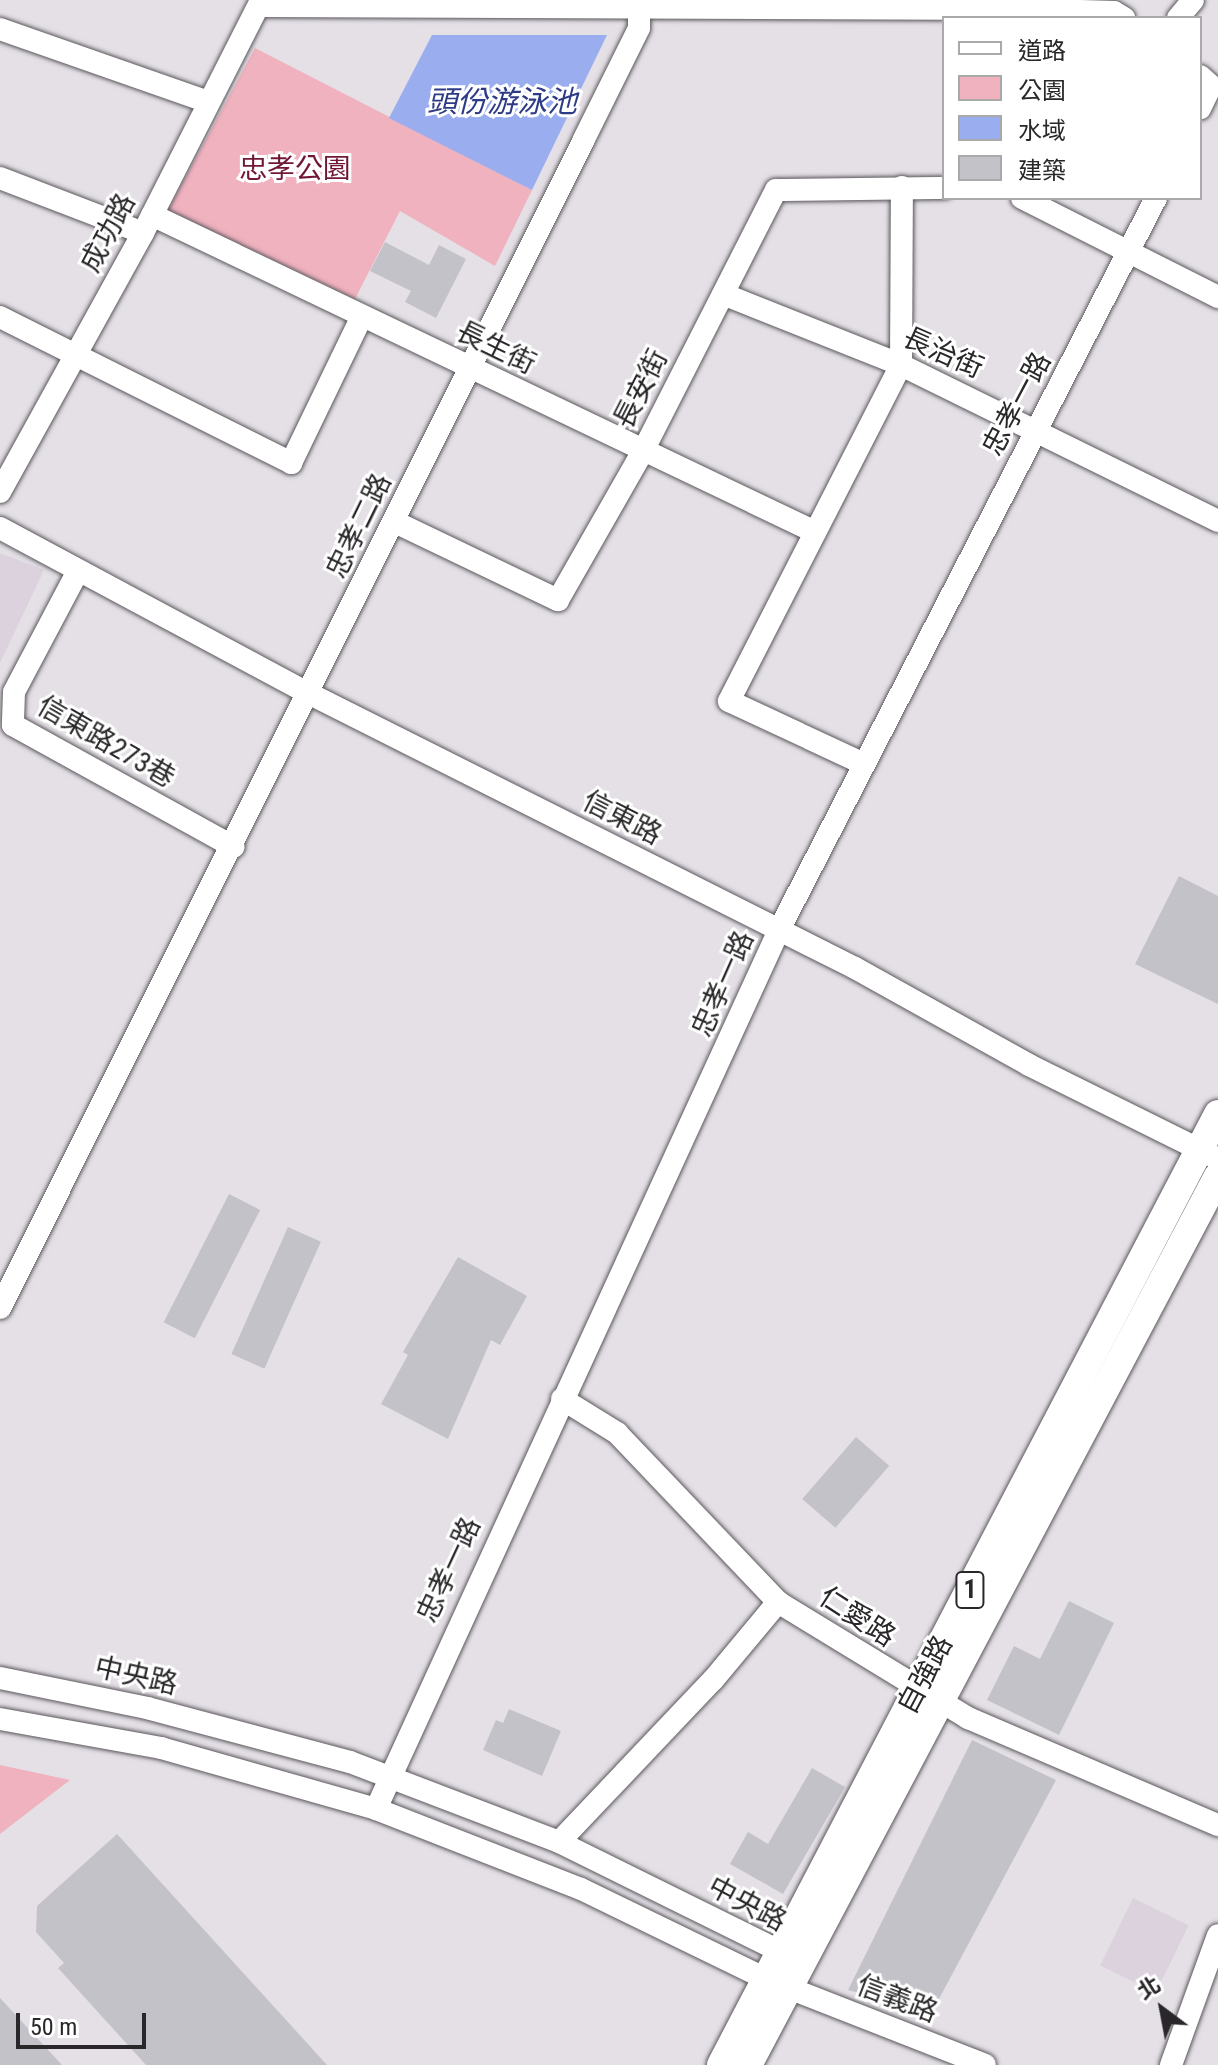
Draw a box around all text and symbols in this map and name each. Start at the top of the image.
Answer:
legend [942,16,1202,200]
text: 道路 [1018,37,1066,65]
text: 公園 [1018,77,1066,105]
water label: 頭份游泳池 [427,84,577,120]
text: 水域 [1018,117,1066,145]
park label: 忠孝公園 [239,152,351,186]
text: 建築 [1018,157,1066,185]
street label: 成功路 [73,188,143,278]
street label: 長生街 [451,314,541,382]
street label: 長治街 [898,321,988,385]
street label: 長安街 [607,344,675,434]
street label: 忠孝一路 [976,347,1058,461]
street label: 忠孝二路 [319,468,399,584]
street label: 信東路273巷 [31,689,181,795]
street label: 信東路 [577,784,667,852]
street label: 忠孝一路 [685,926,761,1042]
street label: 忠孝一路 [410,1512,488,1628]
road number: 1 [954,1568,986,1612]
street label: 仁愛路 [813,1580,901,1654]
street label: 自強路 [890,1630,960,1720]
street label: 中央路 [91,1650,181,1702]
street label: 中央路 [702,1869,792,1939]
street label: 信義路 [852,1968,942,2030]
north arrow [1122,1969,1202,2049]
text: 北 [1133,1972,1165,2005]
scale bar [20,1997,150,2047]
text: 50 m [30,2013,77,2041]

